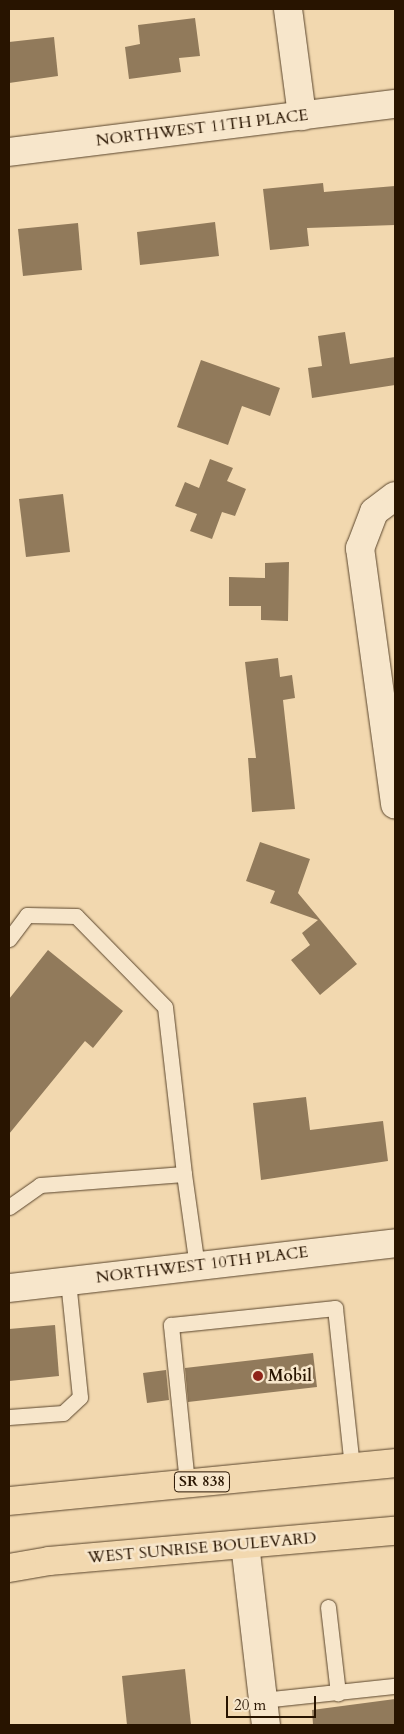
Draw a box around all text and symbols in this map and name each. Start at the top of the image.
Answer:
street label: NORTHWEST 11TH PLACE [95,105,309,151]
street label: NORTHWEST 10TH PLACE [95,1242,309,1288]
place label: Mobil [268,1366,312,1386]
marker: Mobil [252,1370,264,1382]
road number: SR 838 [173,1470,231,1494]
street label: WEST SUNRISE BOULEVARD [87,1528,317,1568]
scale bar [229,1686,319,1718]
text: 20 m [234,1695,266,1715]

